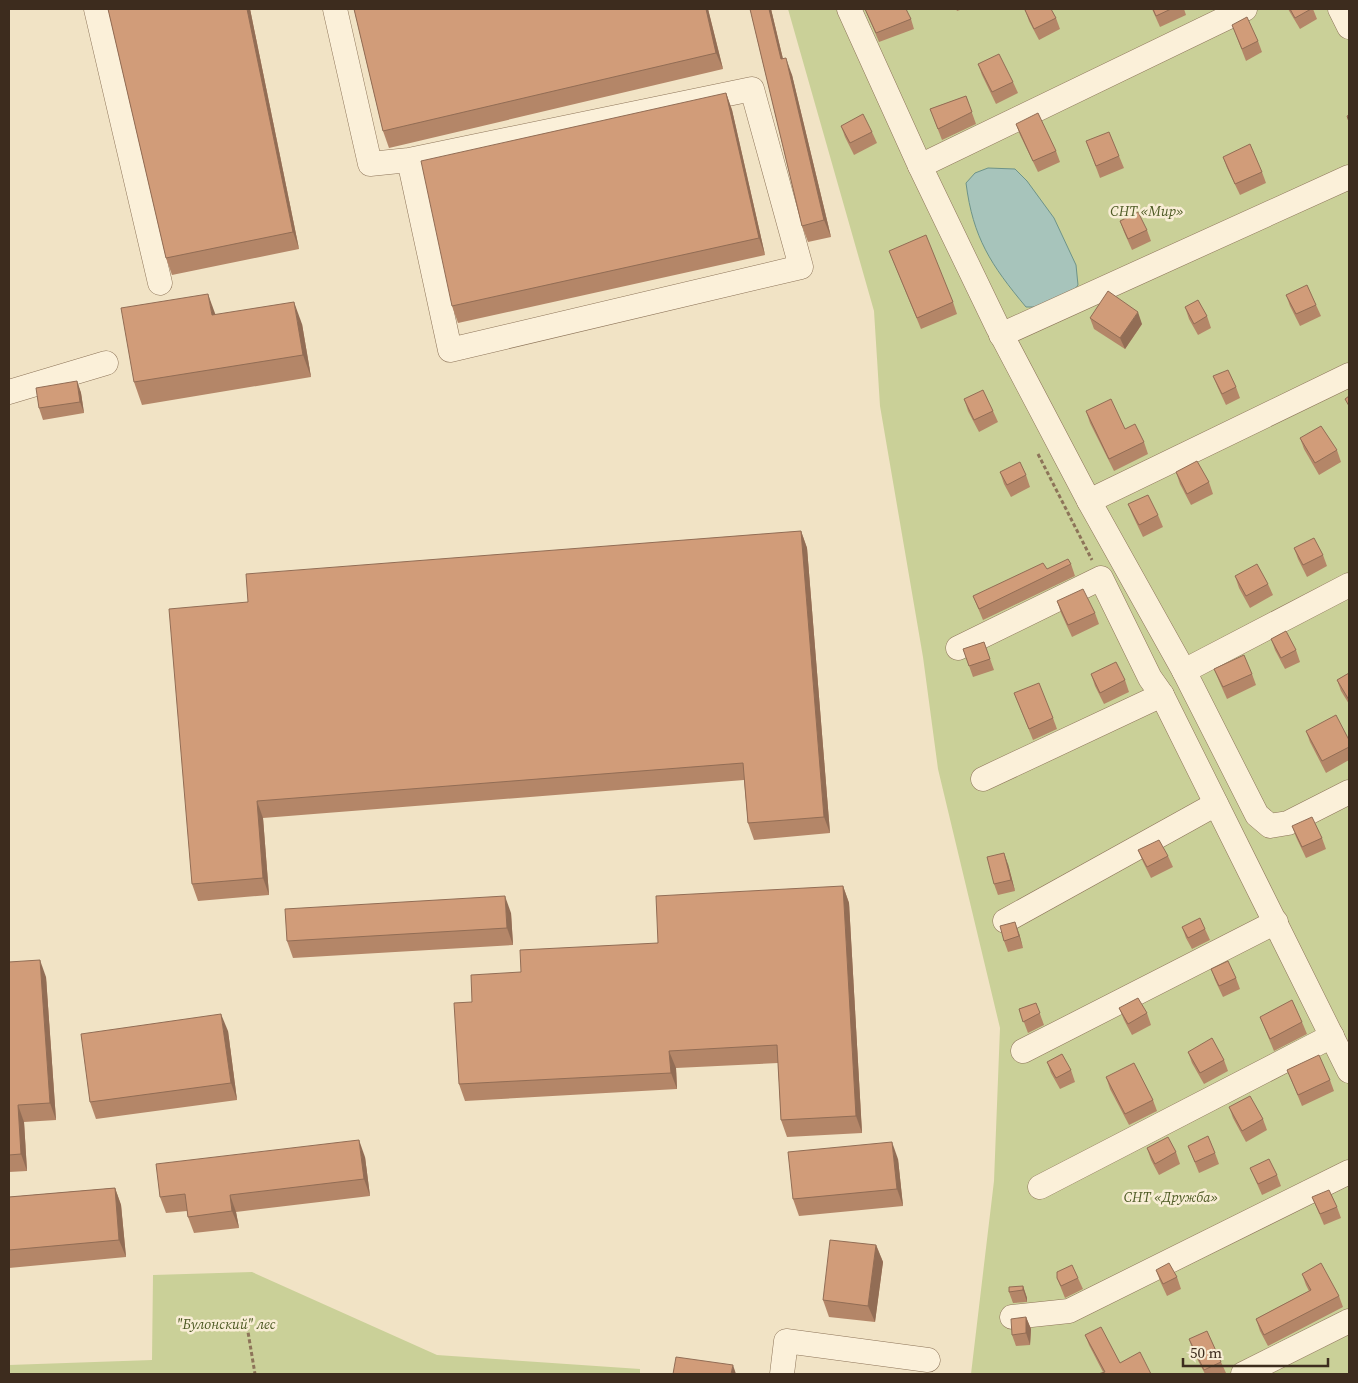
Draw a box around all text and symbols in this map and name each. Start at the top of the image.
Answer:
park label: СНТ «Мир» [1110,201,1184,221]
park label: СНТ «Дружба» [1124,1187,1218,1207]
park label: "Булонский" лес [176,1314,276,1334]
scale bar [1183,1336,1328,1368]
text: 50 m [1190,1342,1222,1363]

